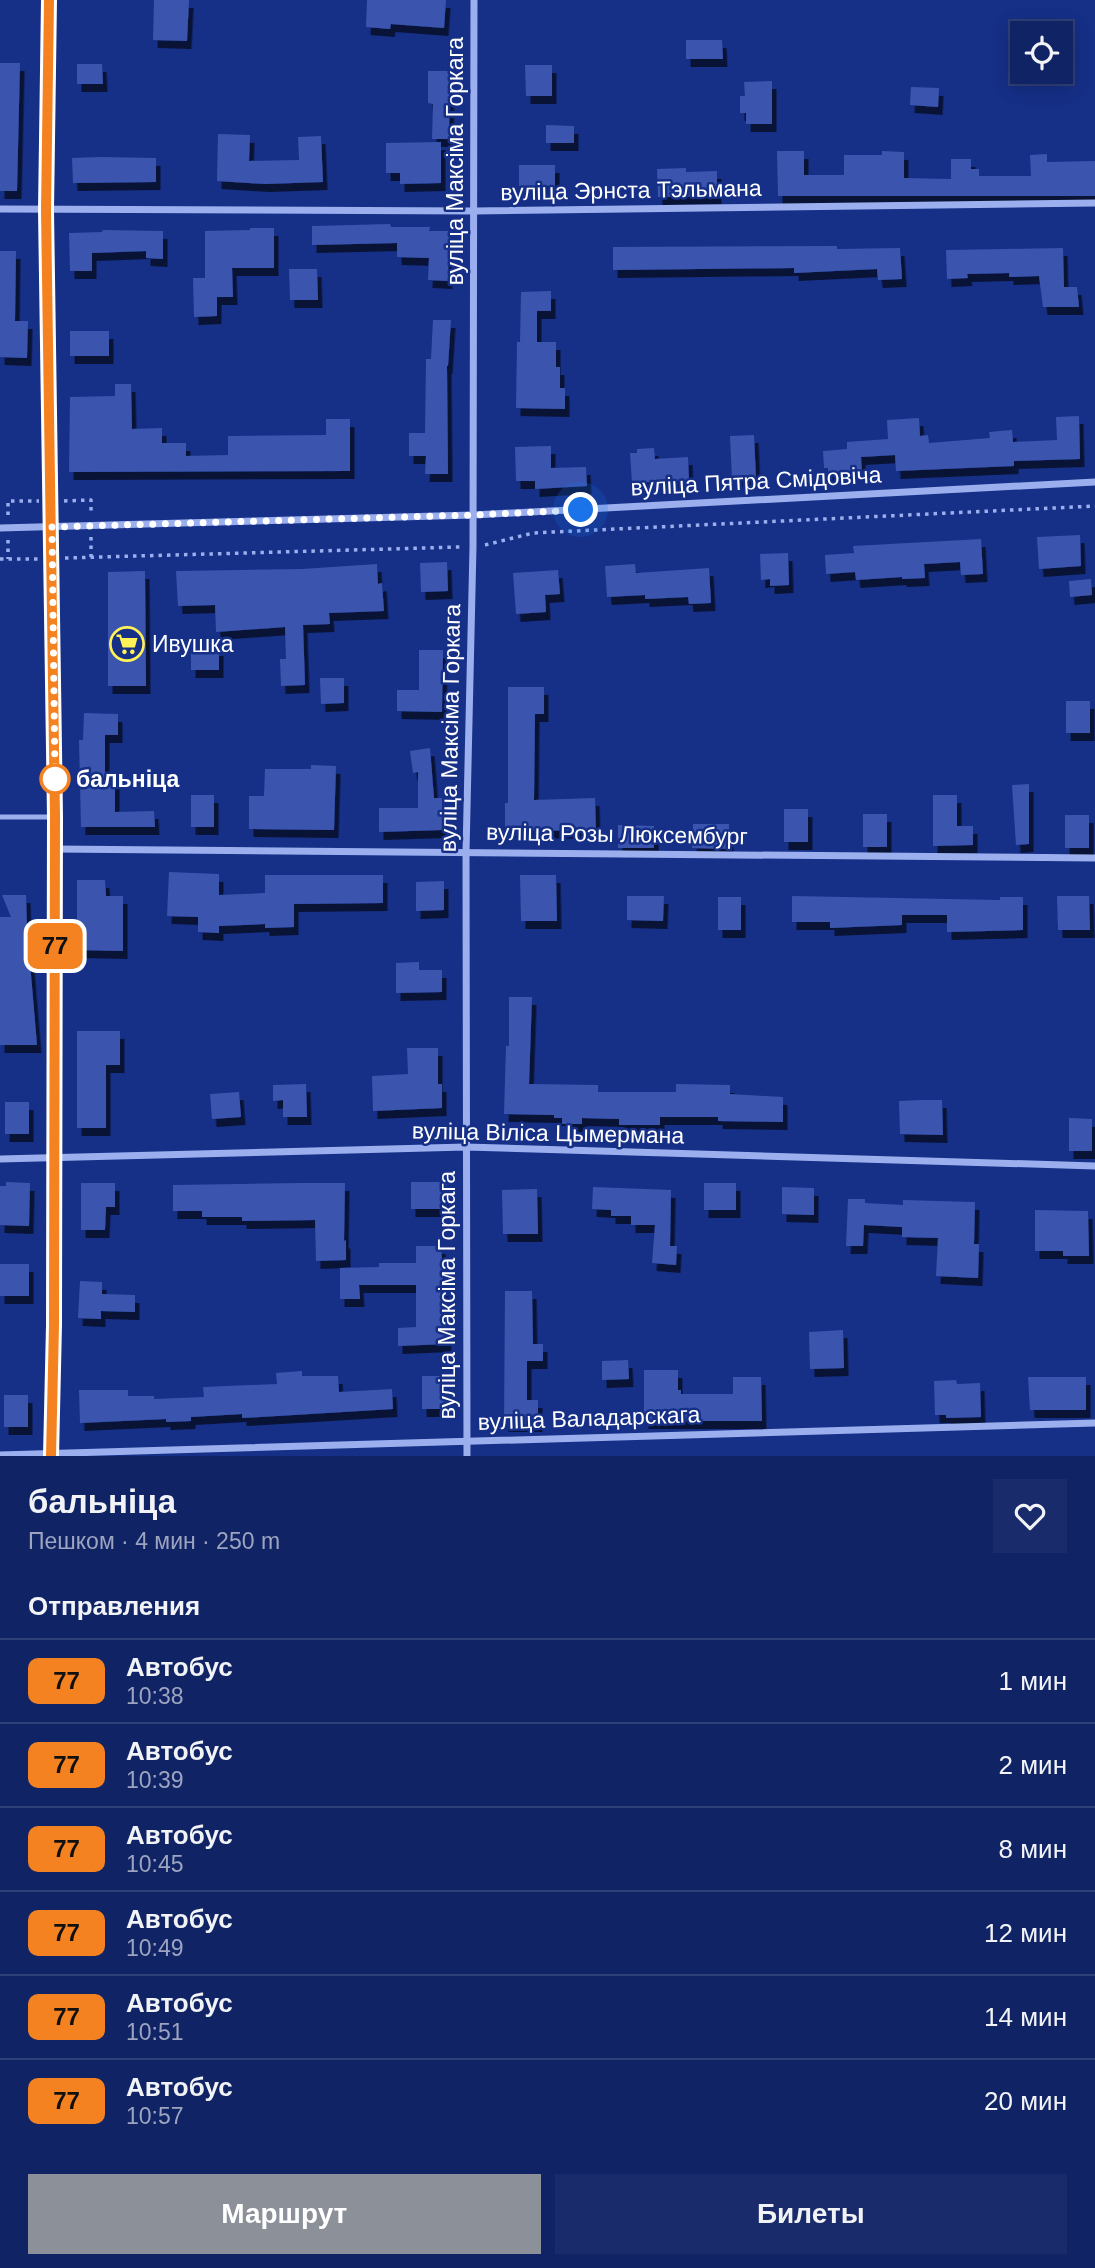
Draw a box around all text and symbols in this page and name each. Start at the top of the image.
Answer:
map controls [1010,21,1073,84]
button: locate [1010,21,1073,84]
street label: вуліца Максіма Горкага [442,37,468,285]
street label: вуліца Эрнста Тэльмана [500,175,762,205]
street label: вуліца Пятра Смідовіча [630,461,882,501]
your location [563,492,598,527]
street label: вуліца Максіма Горкага [435,603,465,852]
supermarket icon: Ивушка [108,625,146,663]
place label: Ивушка [152,631,234,657]
marker: бальніца [40,764,70,794]
place label: бальніца [76,766,179,792]
street label: вуліца Розы Люксембург [486,819,748,849]
line badge: 77 [23,923,86,969]
text: 77 [42,932,68,959]
street label: вуліца Віліса Цымермана [412,1118,685,1148]
street label: вуліца Максіма Горкага [434,1171,460,1419]
street label: вуліца Валадарскага [477,1401,701,1435]
button: heart [993,1479,1067,1553]
text: бальніца [28,1483,176,1520]
text: Пешком · 4 мин · 250 m [28,1528,280,1554]
text: Отправления [28,1591,200,1621]
text: Автобус [126,1652,233,1682]
text: 1 мин [999,1666,1067,1696]
text: 77 [53,1667,80,1694]
text: 10:38 [126,1683,184,1709]
text: Автобус [126,1736,233,1766]
text: 2 мин [999,1750,1067,1780]
text: 77 [53,1751,80,1778]
text: 10:39 [126,1767,184,1793]
text: Автобус [126,1820,233,1850]
text: 8 мин [999,1834,1067,1864]
text: 77 [53,1835,80,1862]
text: 10:45 [126,1851,184,1877]
text: Автобус [126,1904,233,1934]
text: 12 мин [984,1918,1067,1948]
text: 77 [53,1919,80,1946]
text: 10:49 [126,1935,184,1961]
text: Автобус [126,1988,233,2018]
text: 14 мин [984,2002,1067,2032]
text: 77 [53,2003,80,2030]
text: 10:51 [126,2019,184,2045]
text: Автобус [126,2072,233,2102]
text: 20 мин [984,2086,1067,2116]
text: 77 [53,2087,80,2114]
text: 10:57 [126,2103,184,2129]
button: Маршрут [28,2174,541,2254]
button: Билеты [555,2174,1067,2254]

